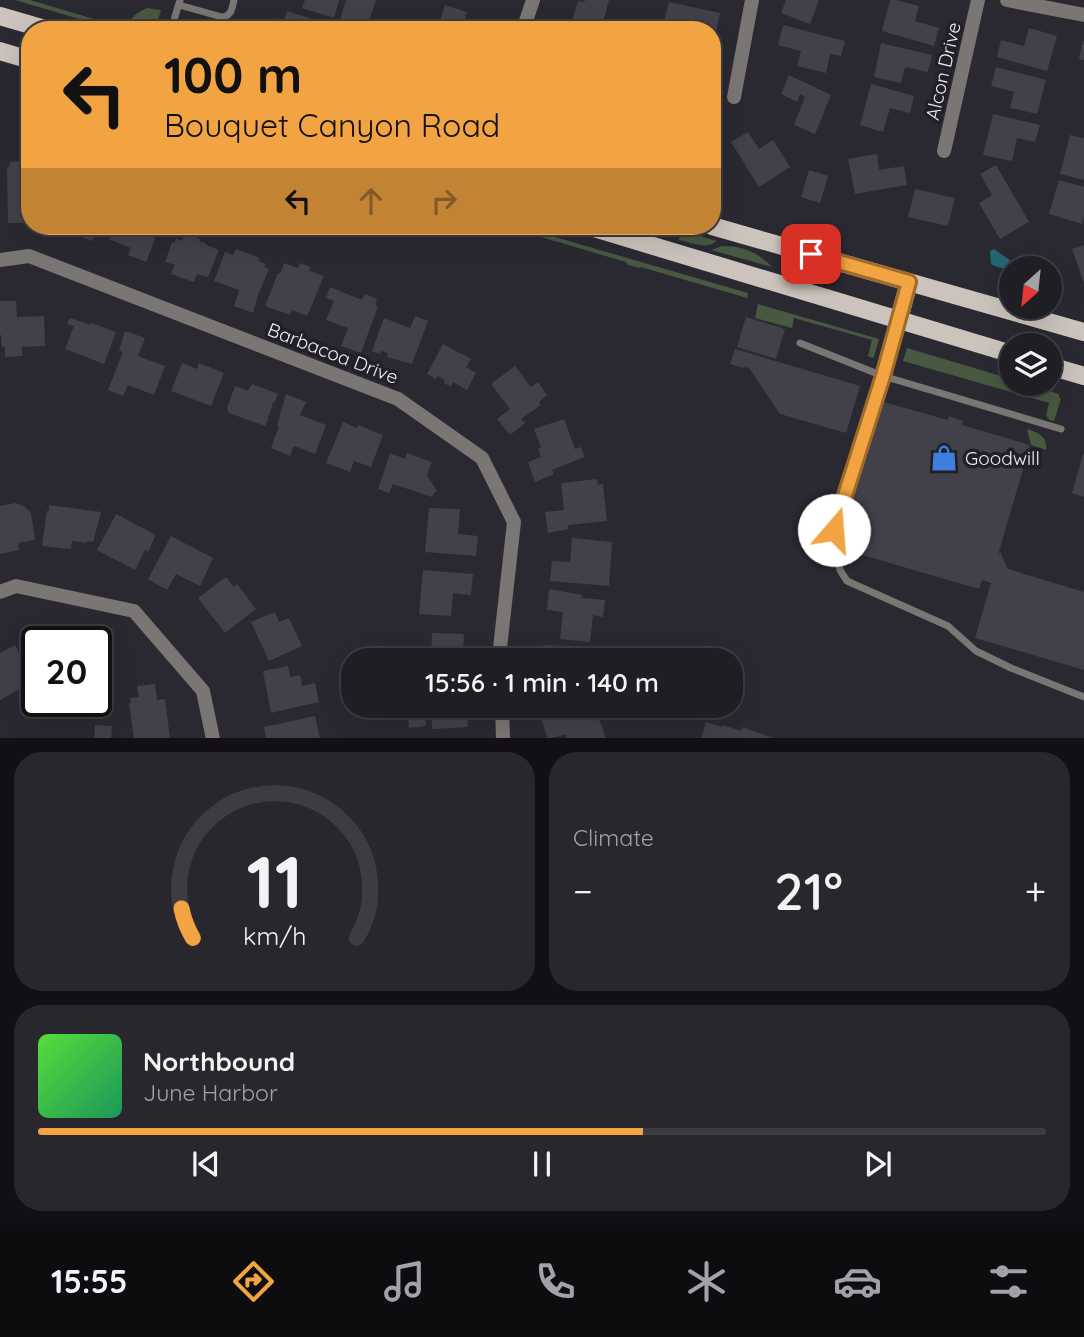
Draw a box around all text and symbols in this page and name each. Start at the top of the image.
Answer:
street label: Alcon Drive [920,20,966,122]
text: 100 m [164,44,302,105]
icon: left [49,49,140,140]
text: Bouquet Canyon Road [164,105,500,145]
icon: left [279,182,317,220]
icon: ahead [352,182,390,220]
icon: right [425,182,463,220]
pin [781,224,841,284]
icon: arrive [792,235,830,273]
north arrow [999,256,1062,318]
map controls [999,256,1062,396]
street label: Barbacoa Drive [264,317,402,389]
button: layers [999,333,1062,396]
shop icon: Goodwill [929,443,959,473]
place label: Goodwill [965,446,1040,470]
position arrow [797,493,871,567]
speed limit sign: 20 [21,626,112,717]
text: 15:56 · 1 min · 140 m [425,666,659,699]
text: Climate [573,823,654,852]
text: 11 [246,835,303,926]
text: 21° [774,858,843,923]
text: − [573,867,593,915]
text: + [1025,867,1046,915]
text: km/h [243,919,306,950]
text: Northbound [143,1045,295,1078]
text: June Harbor [143,1078,278,1107]
icon: previous [187,1145,225,1183]
icon: pause [523,1145,561,1183]
icon: next [859,1145,897,1183]
icon: directions [229,1257,278,1306]
icon: music [380,1257,429,1306]
icon: phone [531,1257,580,1306]
icon: climate [682,1257,731,1306]
icon: car [833,1257,882,1306]
icon: filters [984,1257,1033,1306]
text: 15:55 [51,1261,127,1301]

